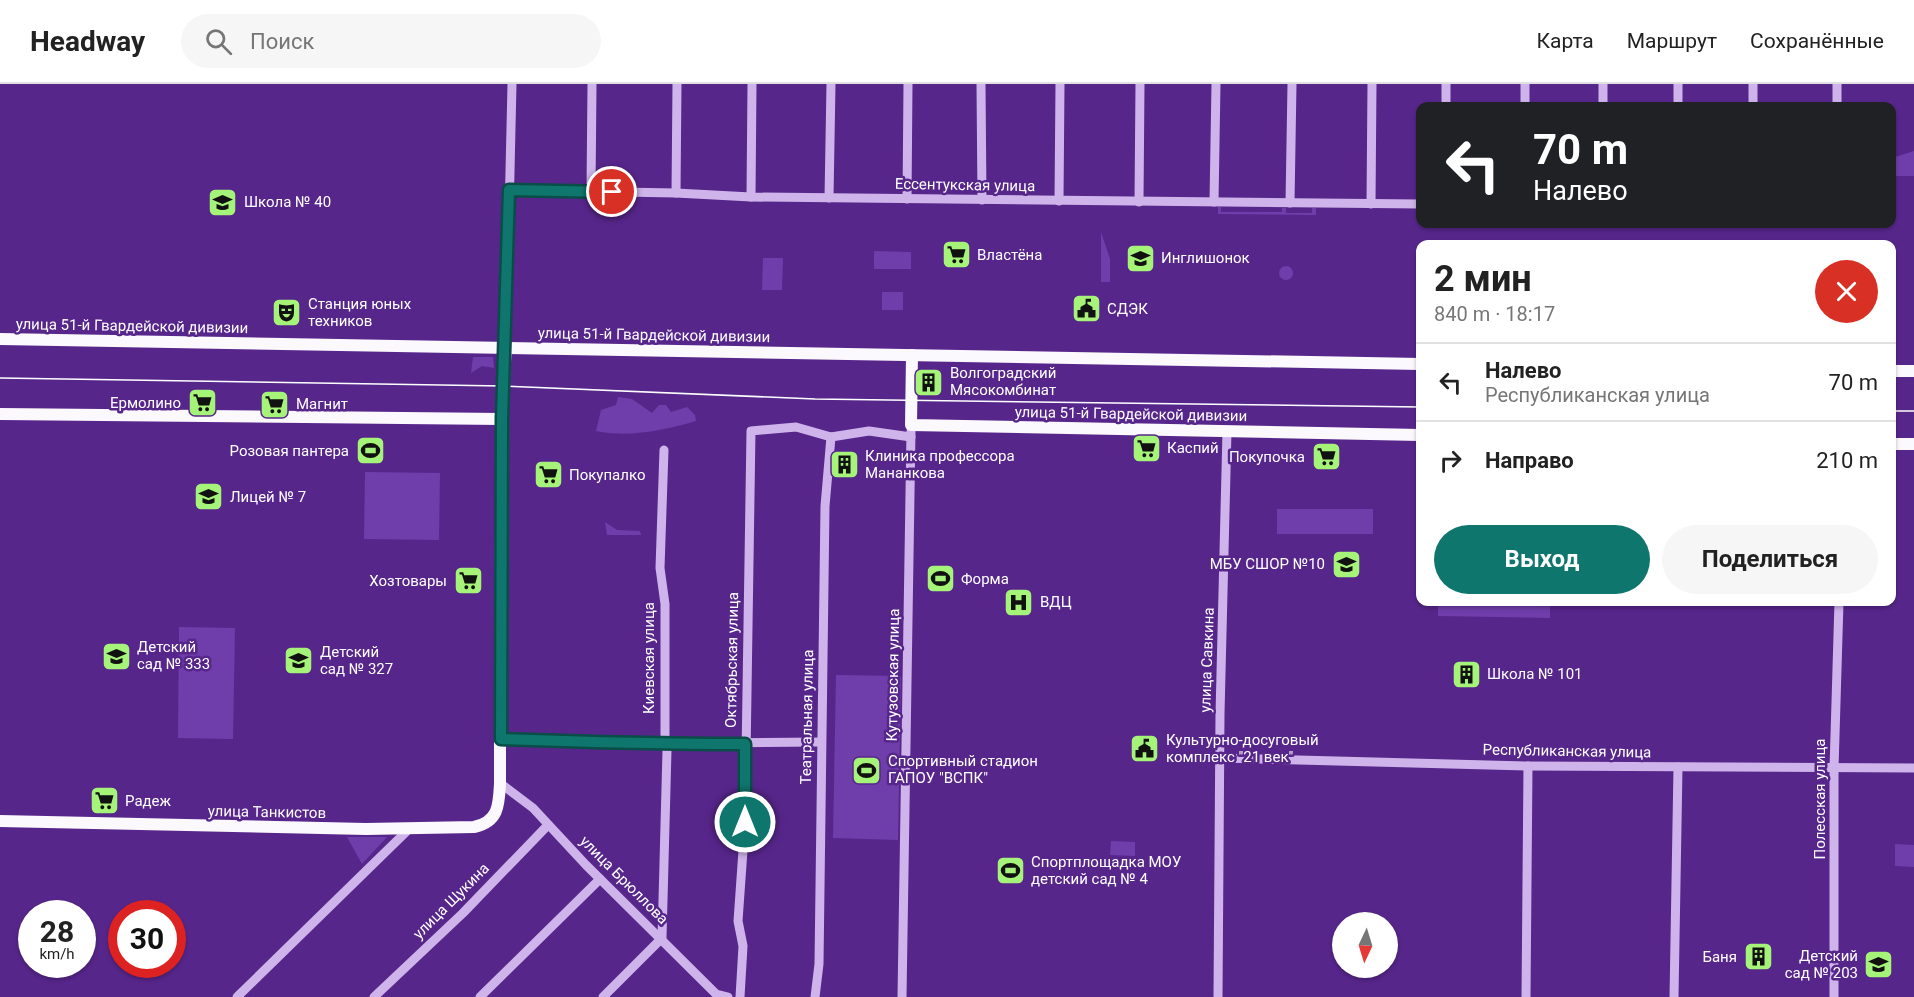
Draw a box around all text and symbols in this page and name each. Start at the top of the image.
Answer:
search box [181,14,601,68]
text: Headway [30,25,145,58]
icon: search [202,25,235,58]
text: Поиск [250,29,314,54]
text: Карта [1537,29,1594,53]
text: Маршрут [1627,29,1717,53]
text: Сохранённые [1750,29,1884,53]
text: 70 m [1533,125,1628,174]
icon: left [1434,126,1512,204]
pin [586,166,637,217]
icon: arrive [595,175,628,208]
street label: Ессентукская улица [895,175,1035,195]
text: Налево [1533,175,1628,207]
school or university icon: Школа № 40 [207,186,239,218]
place label: Школа № 40 [244,193,331,211]
supermarket icon: Властёна [940,239,972,271]
school or university icon: Инглишонок [1124,242,1156,274]
place label: Властёна [977,246,1042,264]
place label: Инглишонок [1161,249,1250,267]
text: 2 мин [1434,258,1532,300]
button: close [1815,260,1878,323]
public building icon: СДЭК [1070,293,1102,325]
place label: Станция юных техников [308,295,412,330]
theatre icon: Станция юных техников [271,297,303,329]
place label: СДЭК [1107,300,1148,318]
text: 840 m · 18:17 [1434,302,1555,326]
street label: улица 51-й Гвардейской дивизии [16,315,248,337]
street label: улица 51-й Гвардейской дивизии [538,324,770,346]
text: Налево [1485,358,1562,383]
place label: Волгоградский Мясокомбинат [950,364,1056,399]
building icon: Волгоградский Мясокомбинат [913,366,945,398]
icon: left [1434,366,1467,399]
text: 70 m [1829,370,1878,395]
text: Республиканская улица [1485,383,1710,407]
supermarket icon: Ермолино [186,387,218,419]
supermarket icon: Магнит [259,388,291,420]
place label: Ермолино [110,394,181,412]
place label: Магнит [296,395,348,413]
street label: улица 51-й Гвардейской дивизии [1015,403,1247,425]
supermarket icon: Каспий [1130,432,1162,464]
sports icon: Розовая пантера [354,435,386,467]
place label: Каспий [1167,439,1219,457]
supermarket icon: Покупочка [1310,441,1342,473]
place label: Розовая пантера [230,442,349,460]
icon: right [1434,444,1467,477]
place label: Клиника профессора Мананкова [865,447,1015,482]
place label: Покупочка [1229,448,1305,466]
text: Направо [1485,448,1574,473]
text: 210 m [1816,448,1878,473]
building icon: Клиника профессора Мананкова [828,449,860,481]
supermarket icon: Покупалко [532,459,564,491]
place label: Покупалко [569,466,645,484]
school or university icon: Лицей № 7 [193,481,225,513]
place label: Лицей № 7 [230,488,306,506]
button: Выход [1434,525,1650,594]
button: Поделиться [1662,525,1878,594]
school or university icon: МБУ СШОР №10 [1330,548,1362,580]
place label: МБУ СШОР №10 [1210,555,1325,573]
sports icon: Форма [924,563,956,595]
supermarket icon: Хозтовары [452,565,484,597]
place label: Форма [961,570,1009,588]
place label: Хозтовары [369,572,447,590]
hospital icon: ВДЦ [1003,586,1035,618]
street label: Октябрьская улица [722,592,742,728]
place label: ВДЦ [1040,593,1072,611]
street label: Киевская улица [640,602,658,714]
street label: улица Савкина [1196,607,1218,713]
street label: Кутузовская улица [883,608,903,742]
place label: Детский сад № 333 [137,638,210,673]
school or university icon: Детский сад № 333 [100,640,132,672]
place label: Детский сад № 327 [320,643,393,678]
school or university icon: Детский сад № 327 [283,645,315,677]
street label: Театральная улица [797,649,817,785]
building icon: Школа № 101 [1450,658,1482,690]
place label: Школа № 101 [1487,665,1583,683]
place label: Культурно-досуговый комплекс "21 век" [1166,731,1319,766]
public building icon: Культурно-досуговый комплекс "21 век" [1129,733,1161,765]
street label: Полесская улица [1811,739,1829,859]
street label: Республиканская улица [1482,741,1652,761]
place label: Спортивный стадион ГАПОУ "ВСПК" [888,752,1038,787]
sports icon: Спортивный стадион ГАПОУ "ВСПК" [851,754,883,786]
supermarket icon: Радеж [88,785,120,817]
position arrow [713,790,777,854]
place label: Радеж [125,792,172,810]
street label: улица Танкистов [208,802,326,822]
street label: улица Брюллова [576,832,672,928]
place label: Спортплощадка МОУ детский сад № 4 [1031,853,1181,888]
sports icon: Спортплощадка МОУ детский сад № 4 [994,855,1026,887]
street label: улица Щукина [409,859,493,943]
speed limit sign: 30 [108,900,186,978]
north arrow [1332,912,1398,978]
map controls [1332,912,1398,978]
text: 28 [40,914,74,949]
building icon: Баня [1742,941,1774,973]
text: km/h [39,945,75,963]
place label: Детский сад № 203 [1785,947,1858,982]
place label: Баня [1703,948,1737,966]
school or university icon: Детский сад № 203 [1863,949,1895,981]

